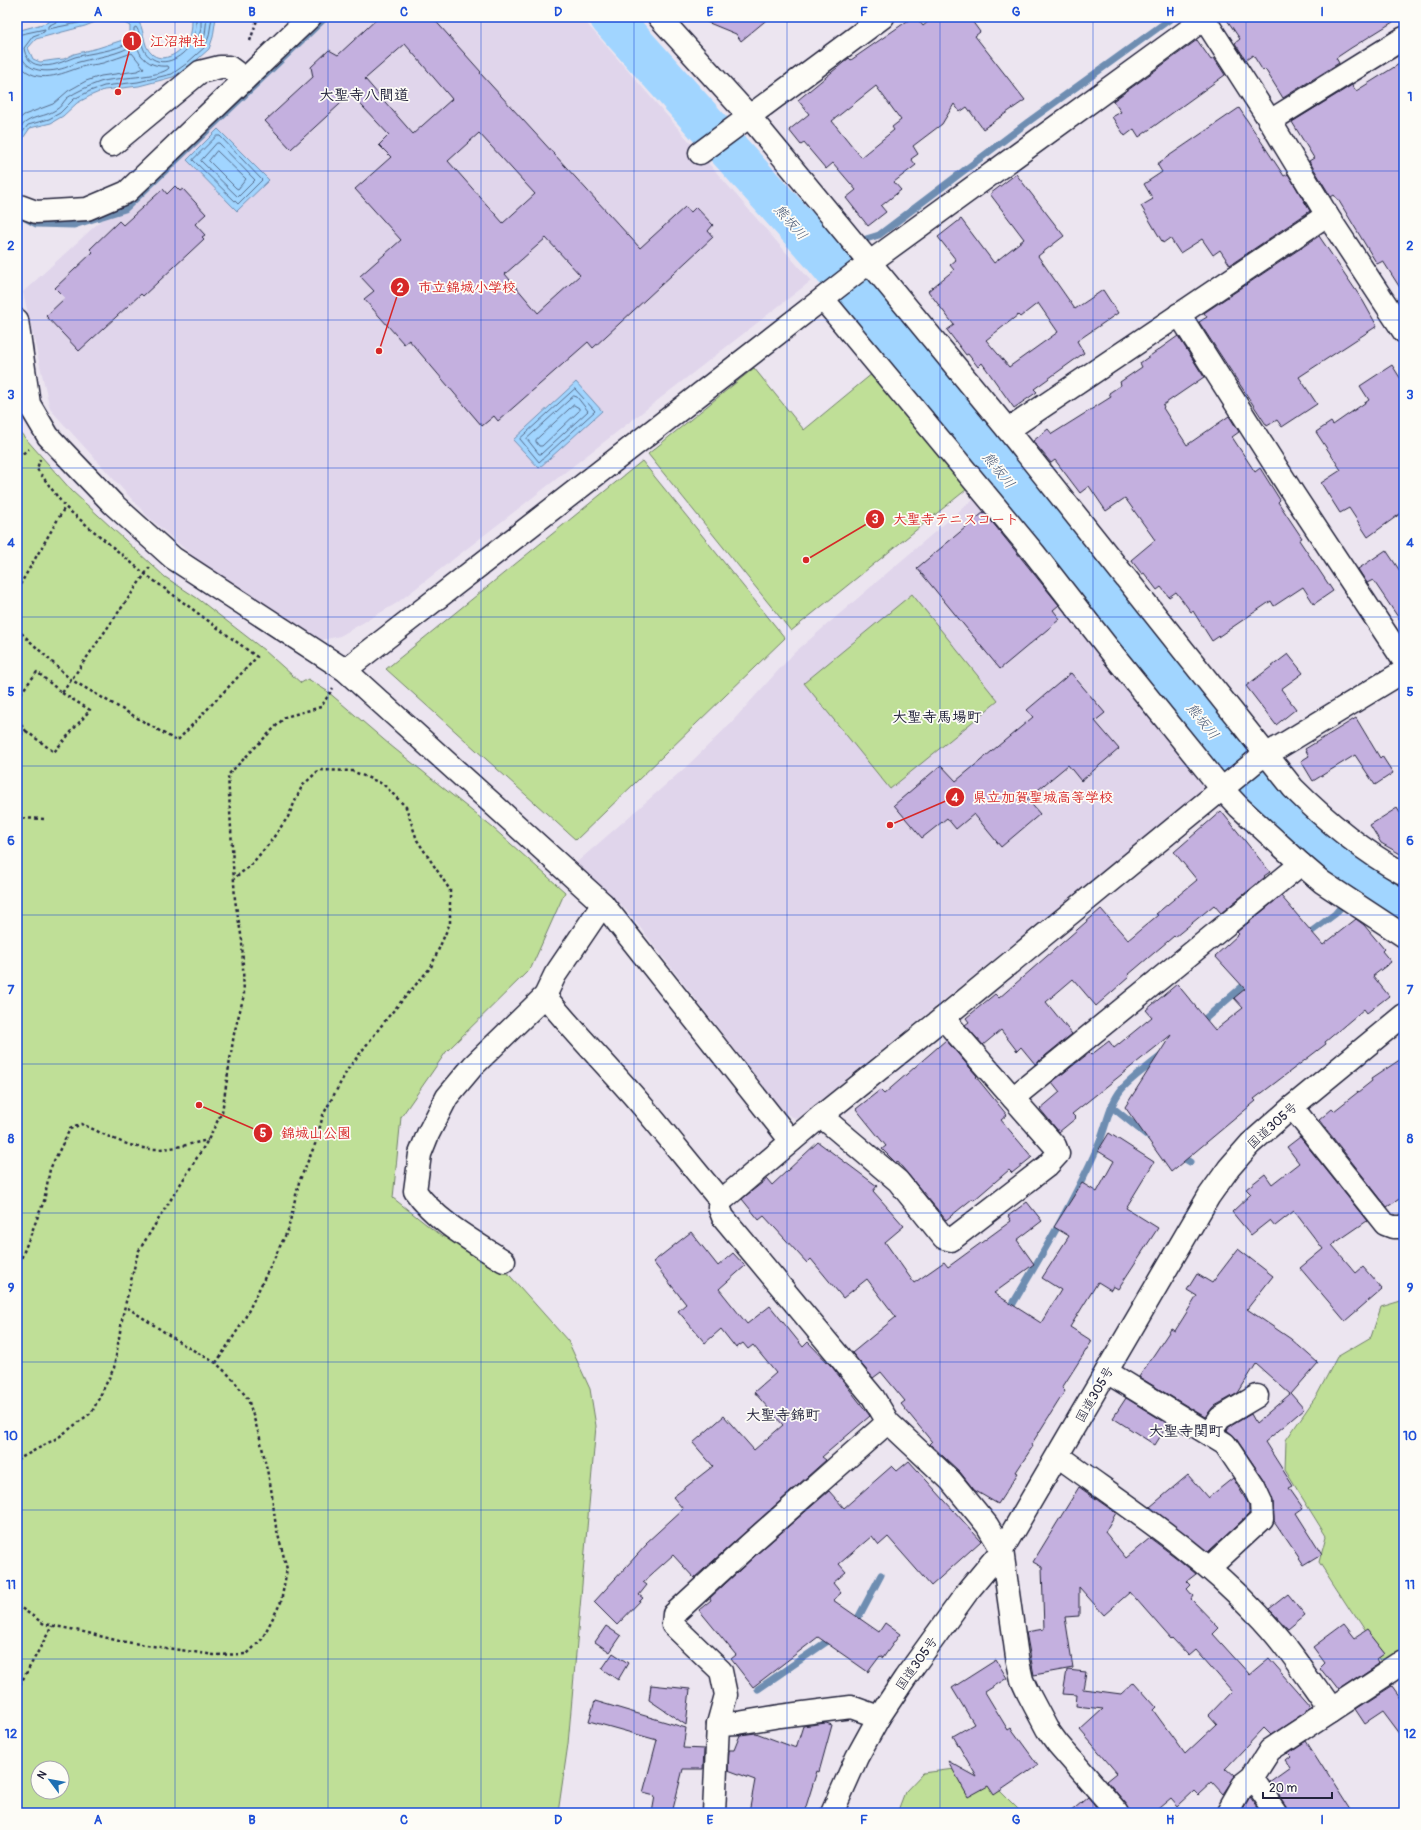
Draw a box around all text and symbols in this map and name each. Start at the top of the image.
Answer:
text: A [94,4,103,20]
text: B [248,4,256,20]
text: C [400,4,408,20]
text: D [554,4,562,20]
text: E [707,4,714,20]
text: F [860,4,868,20]
text: G [1012,4,1021,20]
text: H [1166,4,1174,20]
text: I [1320,4,1324,20]
callout: 江沼神社 [122,28,214,54]
text: 江沼神社 [150,33,206,50]
text: 1 [130,34,134,49]
district label: 大聖寺八間道 [319,86,409,105]
text: 1 [8,89,14,105]
text: 1 [1407,89,1413,105]
water label: 熊坂川 [770,201,811,244]
text: 2 [7,238,15,254]
text: 2 [1406,238,1414,254]
callout: 市立錦城小学校 [390,274,524,300]
text: 市立錦城小学校 [418,279,516,296]
text: 2 [397,281,404,296]
text: 3 [7,387,15,403]
text: 3 [1406,387,1414,403]
water label: 熊坂川 [979,449,1018,492]
callout: 大聖寺テニスコート [865,506,1027,532]
text: 大聖寺テニスコート [893,511,1019,528]
text: 3 [872,512,879,527]
text: 4 [7,535,15,551]
text: 4 [1406,535,1414,551]
text: 5 [7,684,15,700]
text: 5 [1406,684,1414,700]
water label: 熊坂川 [1183,700,1222,743]
district label: 大聖寺馬場町 [892,708,982,727]
callout: 県立加賀聖城高等学校 [945,784,1121,810]
text: 県立加賀聖城高等学校 [973,789,1113,806]
text: 4 [951,791,959,806]
text: 6 [7,833,15,849]
text: 6 [1406,833,1414,849]
text: 7 [8,982,15,998]
text: 7 [1407,982,1414,998]
street label: 国道305号 [1244,1099,1301,1152]
callout: 錦城山公園 [253,1120,359,1146]
text: 錦城山公園 [281,1125,351,1142]
text: 5 [260,1126,267,1141]
text: 8 [8,1131,15,1147]
text: 8 [1407,1131,1414,1147]
text: 9 [8,1280,15,1296]
text: 9 [1407,1280,1414,1296]
street label: 国道305号 [1072,1364,1117,1425]
district label: 大聖寺錦町 [745,1406,821,1425]
district label: 大聖寺関町 [1148,1422,1224,1441]
text: 10 [4,1428,18,1444]
text: 10 [1403,1428,1417,1444]
text: 11 [6,1577,16,1593]
text: 11 [1405,1577,1415,1593]
street label: 国道305号 [892,1634,941,1694]
text: 12 [5,1726,17,1742]
text: 12 [1404,1726,1416,1742]
north arrow [30,1760,70,1800]
text: N [34,1768,50,1782]
scale bar [1263,1774,1332,1800]
text: 20 m [1269,1781,1298,1796]
text: A [94,1812,103,1828]
text: B [248,1812,256,1828]
text: C [400,1812,408,1828]
text: D [554,1812,562,1828]
text: E [707,1812,714,1828]
text: F [860,1812,868,1828]
text: G [1012,1812,1021,1828]
text: H [1166,1812,1174,1828]
text: I [1320,1812,1324,1828]

